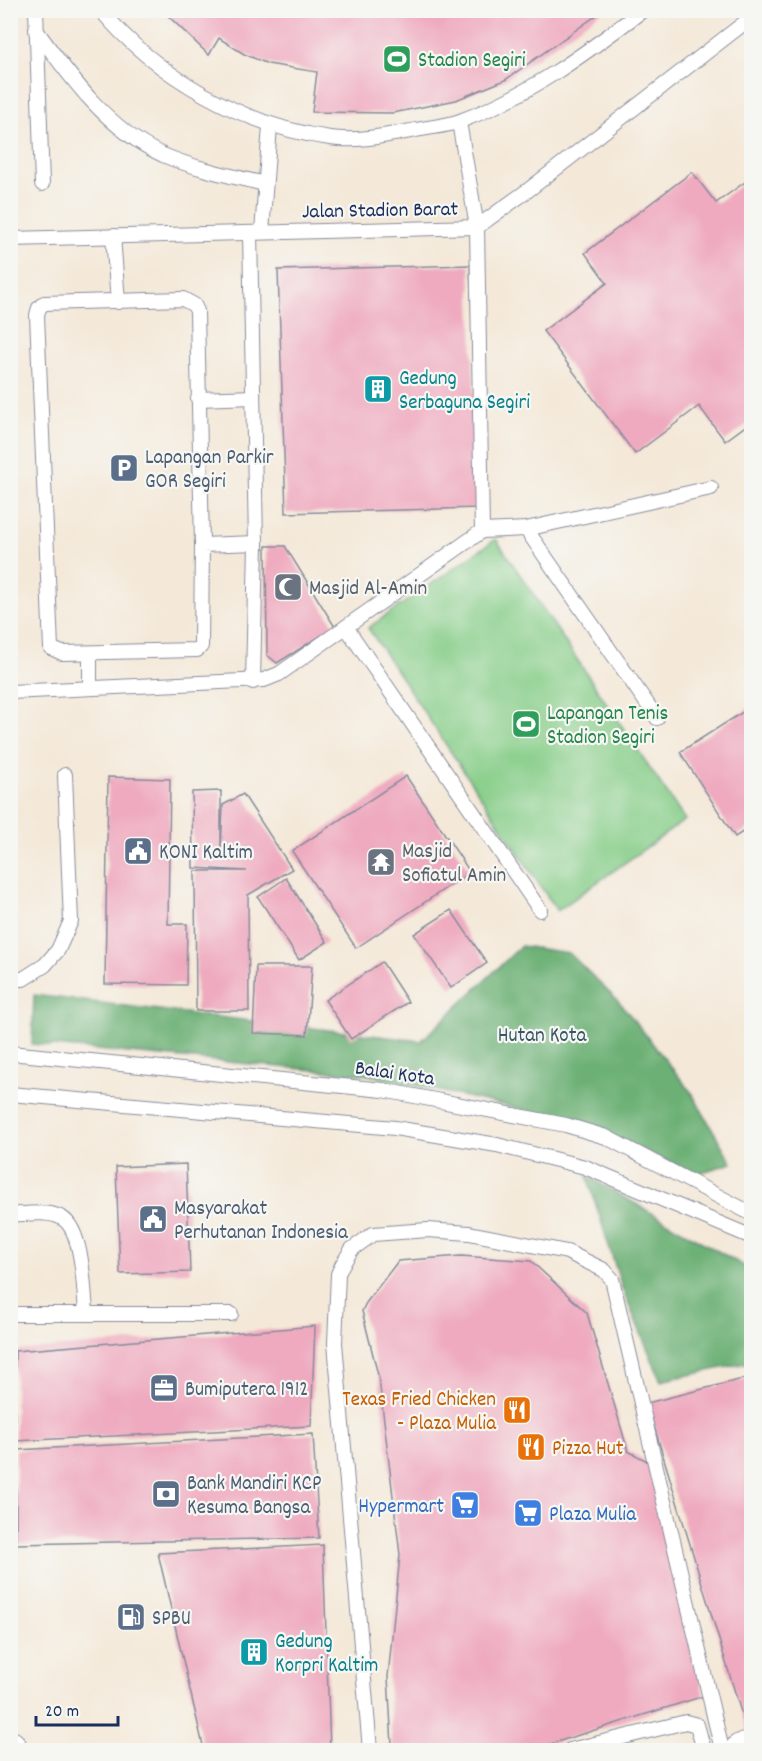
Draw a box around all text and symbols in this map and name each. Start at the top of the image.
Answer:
sports icon: Stadion Segiri [381,43,413,75]
place label: Stadion Segiri [418,47,526,77]
street label: Jalan Stadion Barat [302,196,459,228]
place label: Gedung Serbaguna Segiri [399,365,530,419]
building icon: Gedung Serbaguna Segiri [362,373,394,405]
place label: Lapangan Parkir GOR Segiri [145,444,274,498]
parking icon: Lapangan Parkir GOR Segiri [108,452,140,484]
mosque icon: Masjid Al-Amin [272,571,304,603]
place label: Masjid Al-Amin [309,575,427,605]
place label: Lapangan Tenis Stadion Segiri [547,700,668,754]
sports icon: Lapangan Tenis Stadion Segiri [510,708,542,740]
public building icon: KONI Kaltim [122,835,154,867]
place label: Masjid Sofiatul Amin [402,838,506,892]
place label: KONI Kaltim [159,839,253,869]
temple icon: Masjid Sofiatul Amin [365,846,397,878]
park label: Hutan Kota [498,1022,587,1052]
street label: Balai Kota [353,1055,437,1096]
place label: Masyarakat Perhutanan Indonesia [174,1195,349,1249]
public building icon: Masyarakat Perhutanan Indonesia [137,1203,169,1235]
office icon: Bumiputera 1912 [148,1372,180,1404]
place label: Bumiputera 1912 [185,1376,308,1406]
place label: Texas Fried Chicken - Plaza Mulia [342,1386,497,1440]
restaurant icon: Texas Fried Chicken - Plaza Mulia [501,1394,533,1426]
restaurant icon: Pizza Hut [515,1431,547,1463]
place label: Pizza Hut [552,1435,624,1465]
place label: Bank Mandiri KCP Kesuma Bangsa [187,1470,322,1524]
bank icon: Bank Mandiri KCP Kesuma Bangsa [150,1478,182,1510]
supermarket icon: Hypermart [449,1489,481,1521]
place label: Hypermart [358,1493,444,1523]
supermarket icon: Plaza Mulia [512,1497,544,1529]
place label: Plaza Mulia [549,1501,637,1531]
fuel station icon: SPBU [115,1601,147,1633]
place label: SPBU [152,1605,191,1635]
place label: Gedung Korpri Kaltim [275,1628,379,1682]
building icon: Gedung Korpri Kaltim [238,1636,270,1668]
scale bar [36,1689,118,1727]
text: 20 m [45,1700,79,1725]

